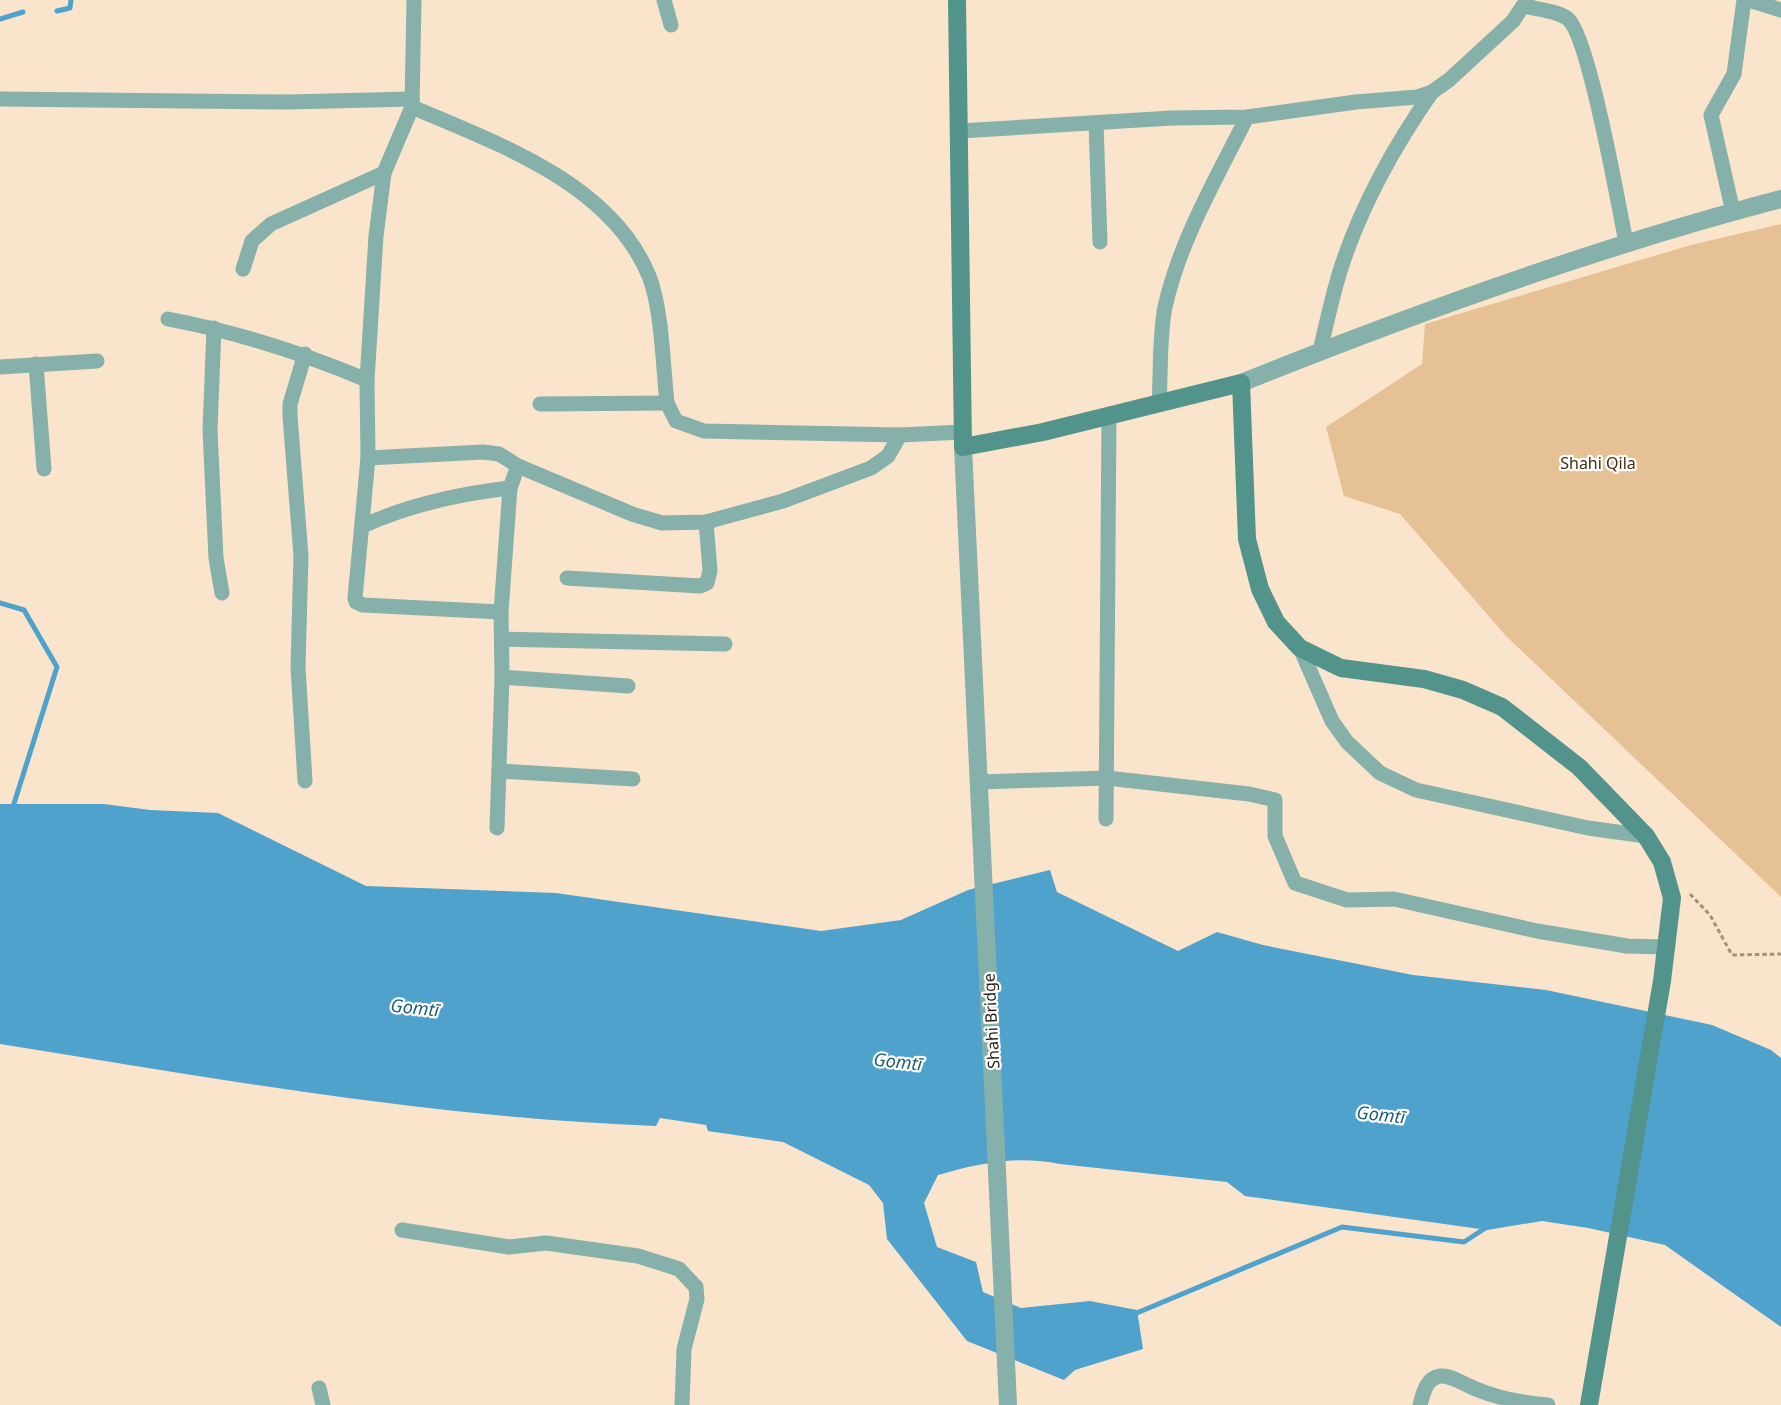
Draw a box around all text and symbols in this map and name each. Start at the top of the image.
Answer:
park label: Shahi Qila [1560,452,1636,474]
street label: Shahi Bridge [978,973,1004,1069]
water label: Gomtī [390,993,443,1022]
water label: Gomtī [873,1047,926,1076]
water label: Gomtī [1356,1100,1409,1129]

